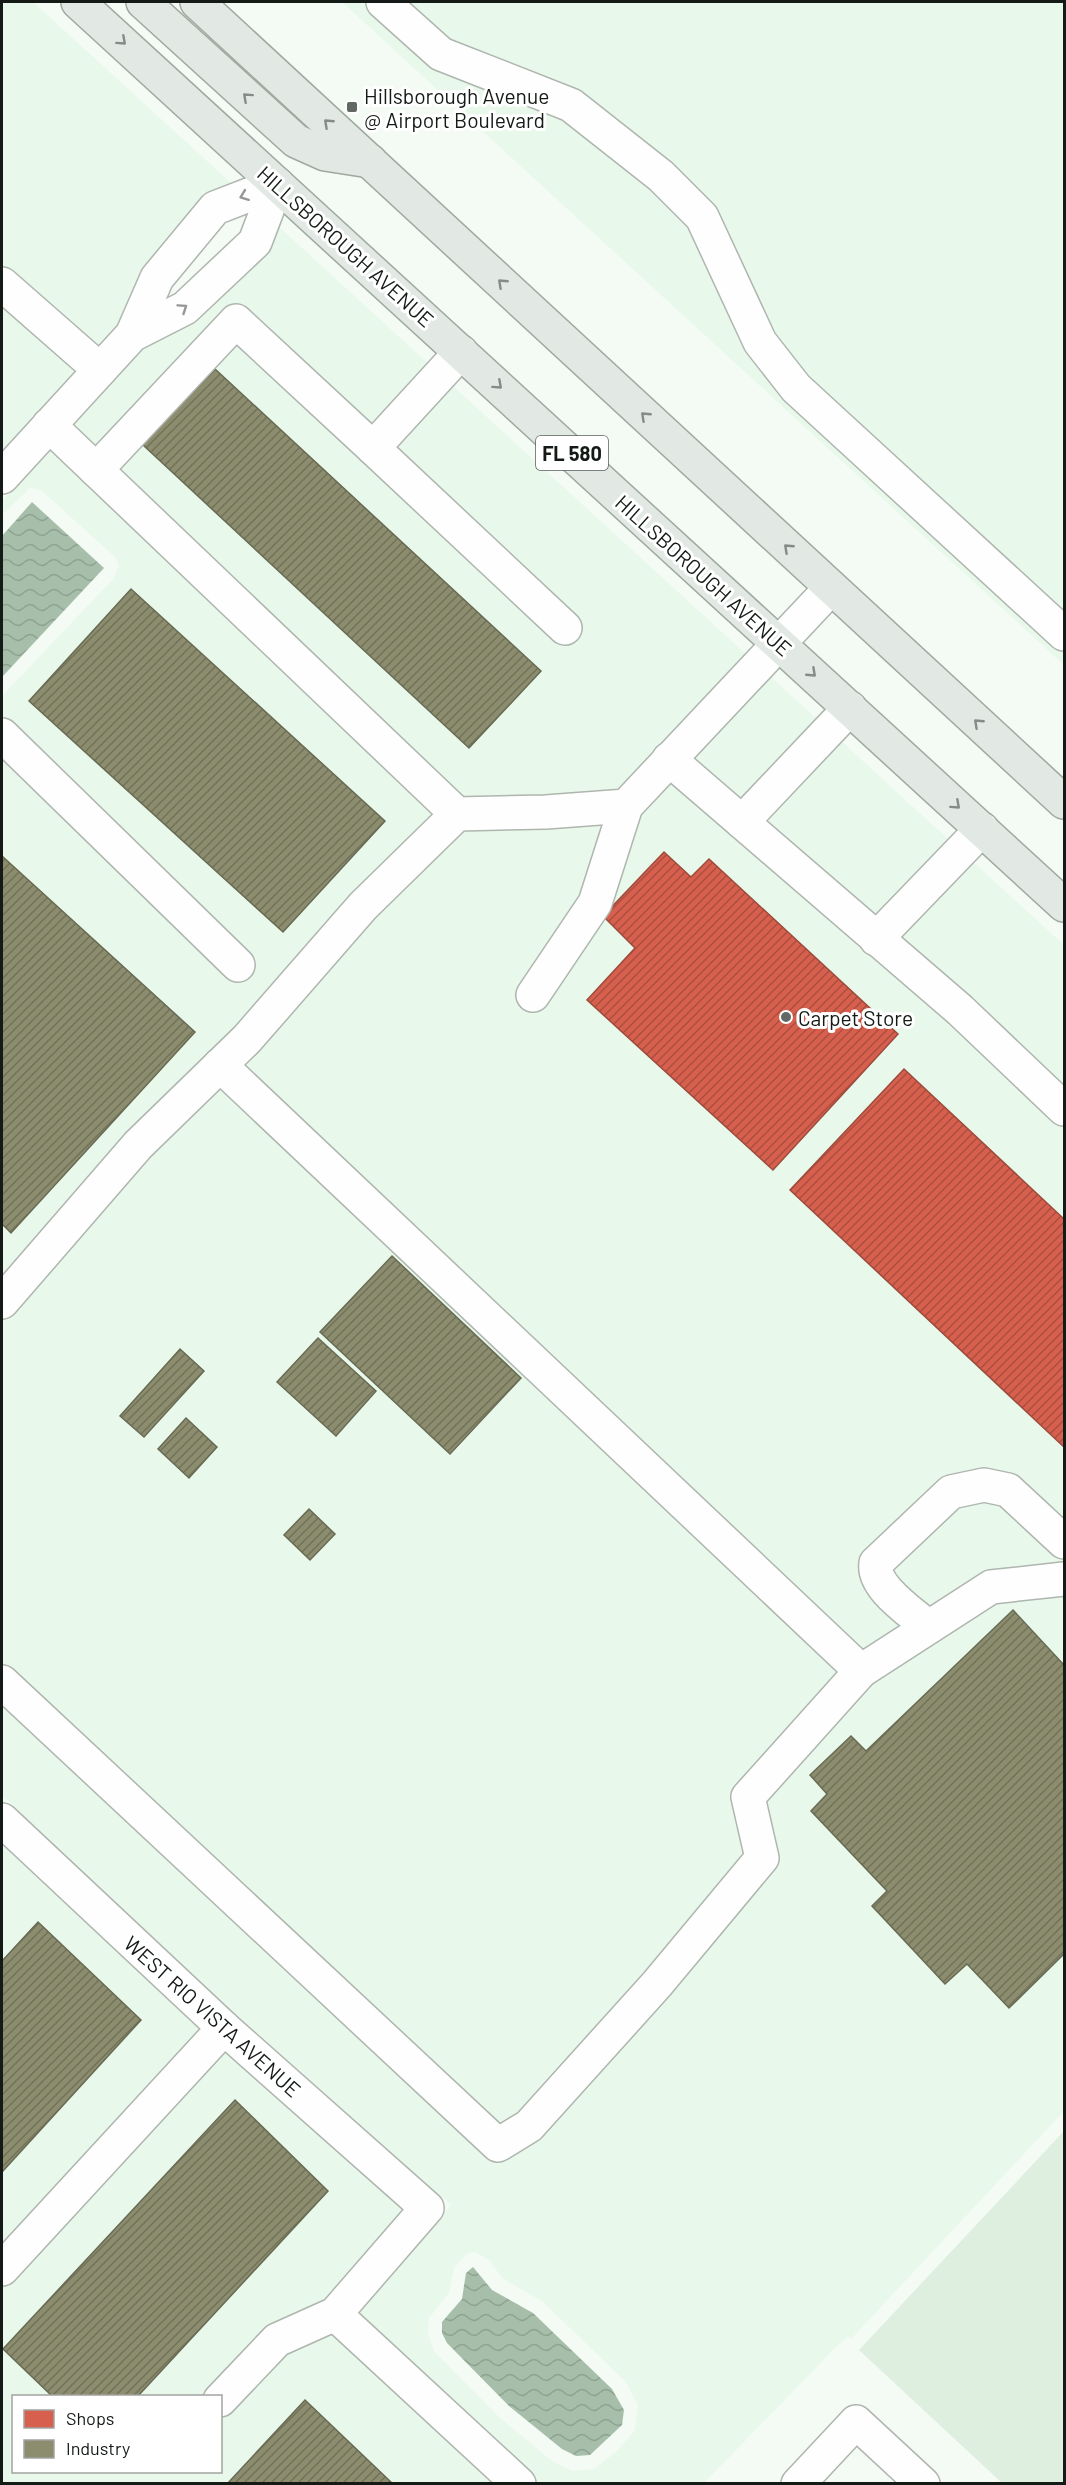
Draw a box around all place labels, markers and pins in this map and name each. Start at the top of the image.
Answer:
place label: Hillsborough Avenue @ Airport Boulevard [364,83,549,132]
marker: Hillsborough Avenue @ Airport Boulevard [345,100,359,114]
place label: Carpet Store [798,1005,913,1030]
marker: Carpet Store [779,1010,793,1024]

